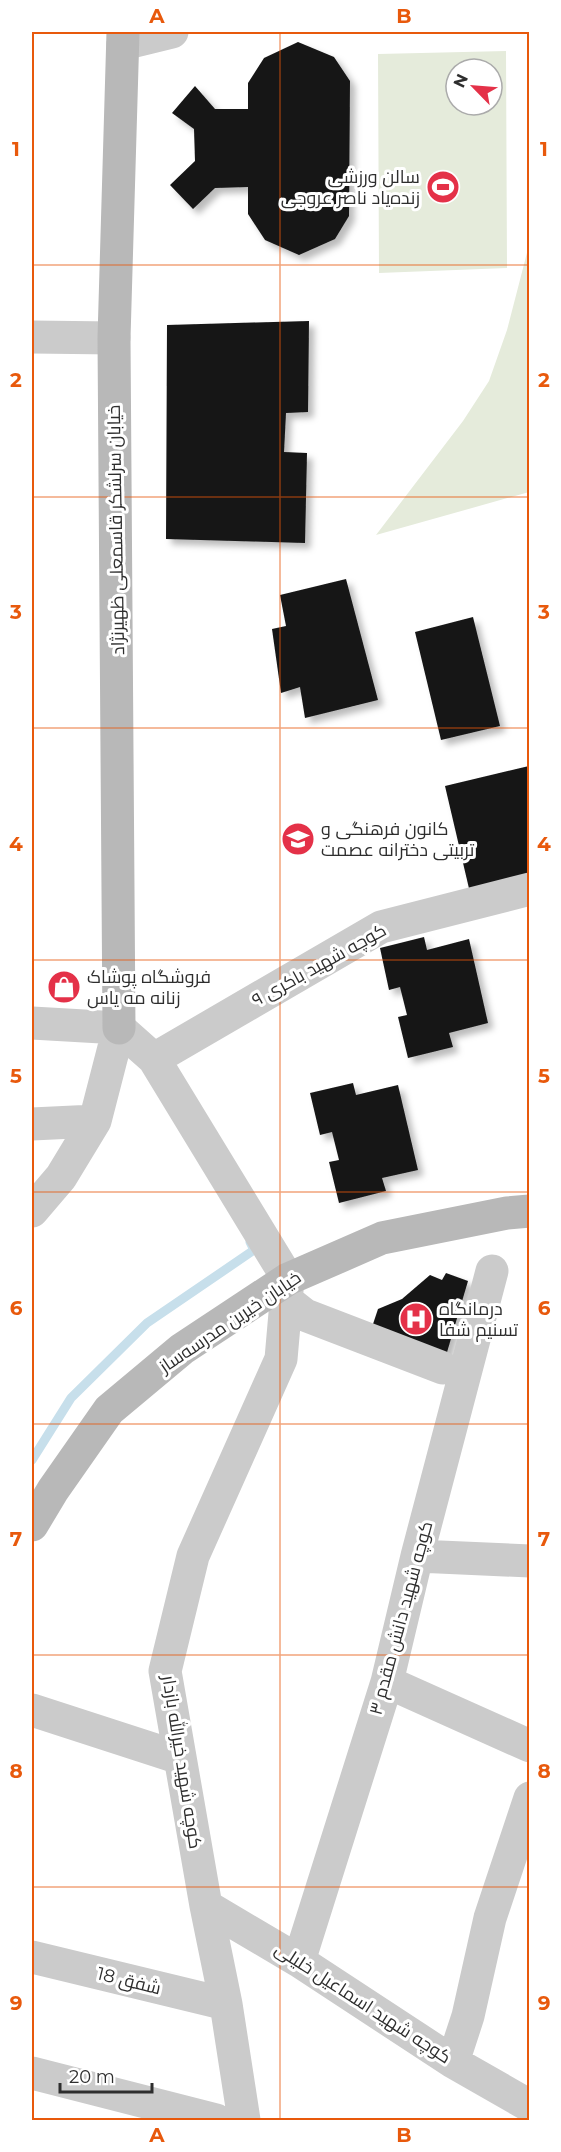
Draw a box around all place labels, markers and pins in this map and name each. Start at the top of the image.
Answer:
place label: سالن ورزشی زنده‌یاد ناصر عروجی [281,166,420,209]
sports icon: سالن ورزشی زنده‌یاد ناصر عروجی [425,169,461,205]
place label: کانون فرهنگی و تربیتی دخترانه عصمت [321,818,474,861]
school or university icon: کانون فرهنگی و تربیتی دخترانه عصمت [280,821,316,857]
place label: فروشگاه پوشاک زنانه مه یاس [87,966,211,1009]
shop icon: فروشگاه پوشاک زنانه مه یاس [46,969,82,1005]
place label: درمانگاه تسنیم شفا [439,1298,518,1342]
hospital icon: درمانگاه تسنیم شفا [398,1301,434,1337]

